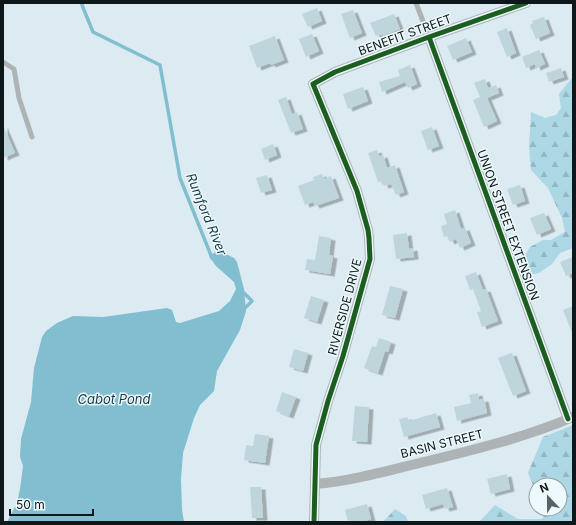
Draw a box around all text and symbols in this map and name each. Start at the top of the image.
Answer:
street label: BENEFIT STREET [356,11,454,58]
street label: UNION STREET EXTENSION [474,147,543,302]
water label: Rumford River [183,171,231,258]
street label: RIVERSIDE DRIVE [324,257,365,357]
water label: Cabot Pond [78,391,150,407]
street label: BASIN STREET [399,426,485,461]
north arrow [528,477,568,517]
text: N [538,480,551,496]
scale bar [10,491,93,517]
text: 50 m [16,497,45,512]

